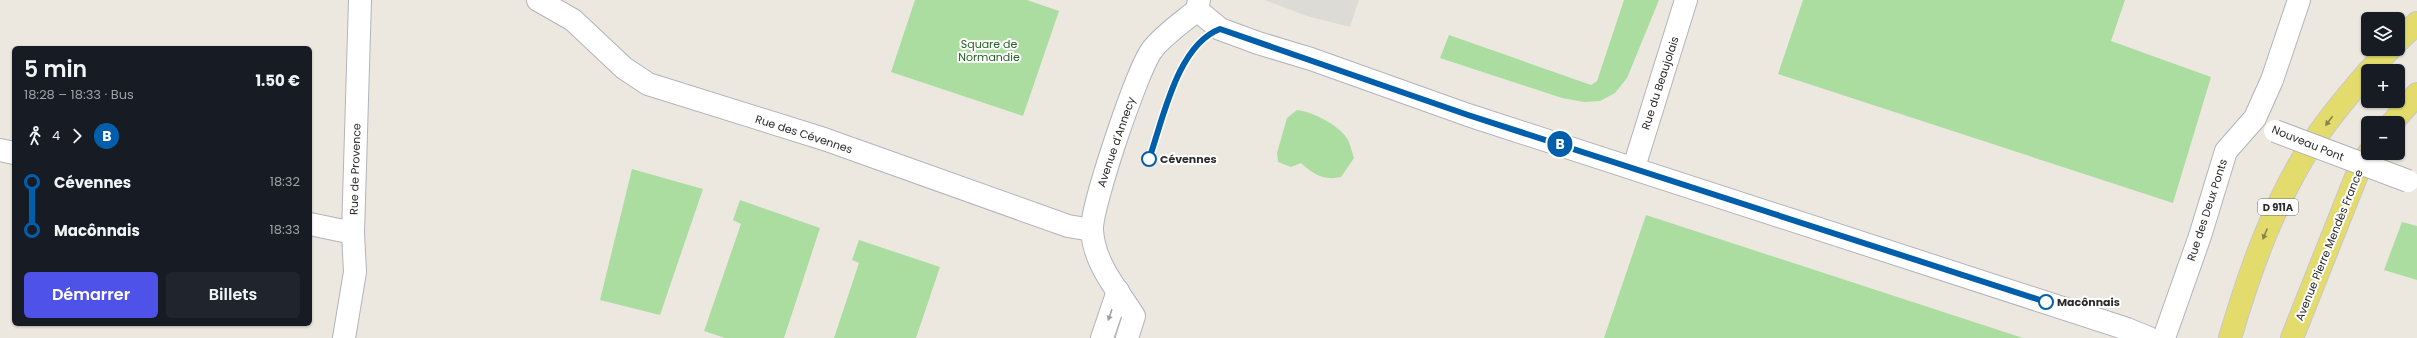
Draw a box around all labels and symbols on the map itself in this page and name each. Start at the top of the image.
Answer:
street label: Rue du Beaujolais [1637,34,1683,132]
park label: Square de Normandie [958,36,1020,65]
street label: Avenue d'Annecy [1093,94,1139,189]
street label: Rue des Cévennes [753,111,855,157]
one-way arrow [2325,116,2333,127]
street label: Nouveau Pont [2269,121,2347,165]
street label: Rue de Provence [345,123,365,215]
line badge: B [1547,131,1573,157]
marker: Cévennes [1141,151,1157,167]
place label: Cévennes [1160,151,1217,167]
street label: Rue des Deux Ponts [2183,157,2231,263]
street label: Avenue Pierre Mendès France [2291,167,2367,323]
road number: D 911A [2258,199,2298,215]
one-way arrow [2262,229,2268,241]
marker: Macônnais [2038,294,2054,310]
place label: Macônnais [2057,294,2120,310]
one-way arrow [1107,309,1113,321]

